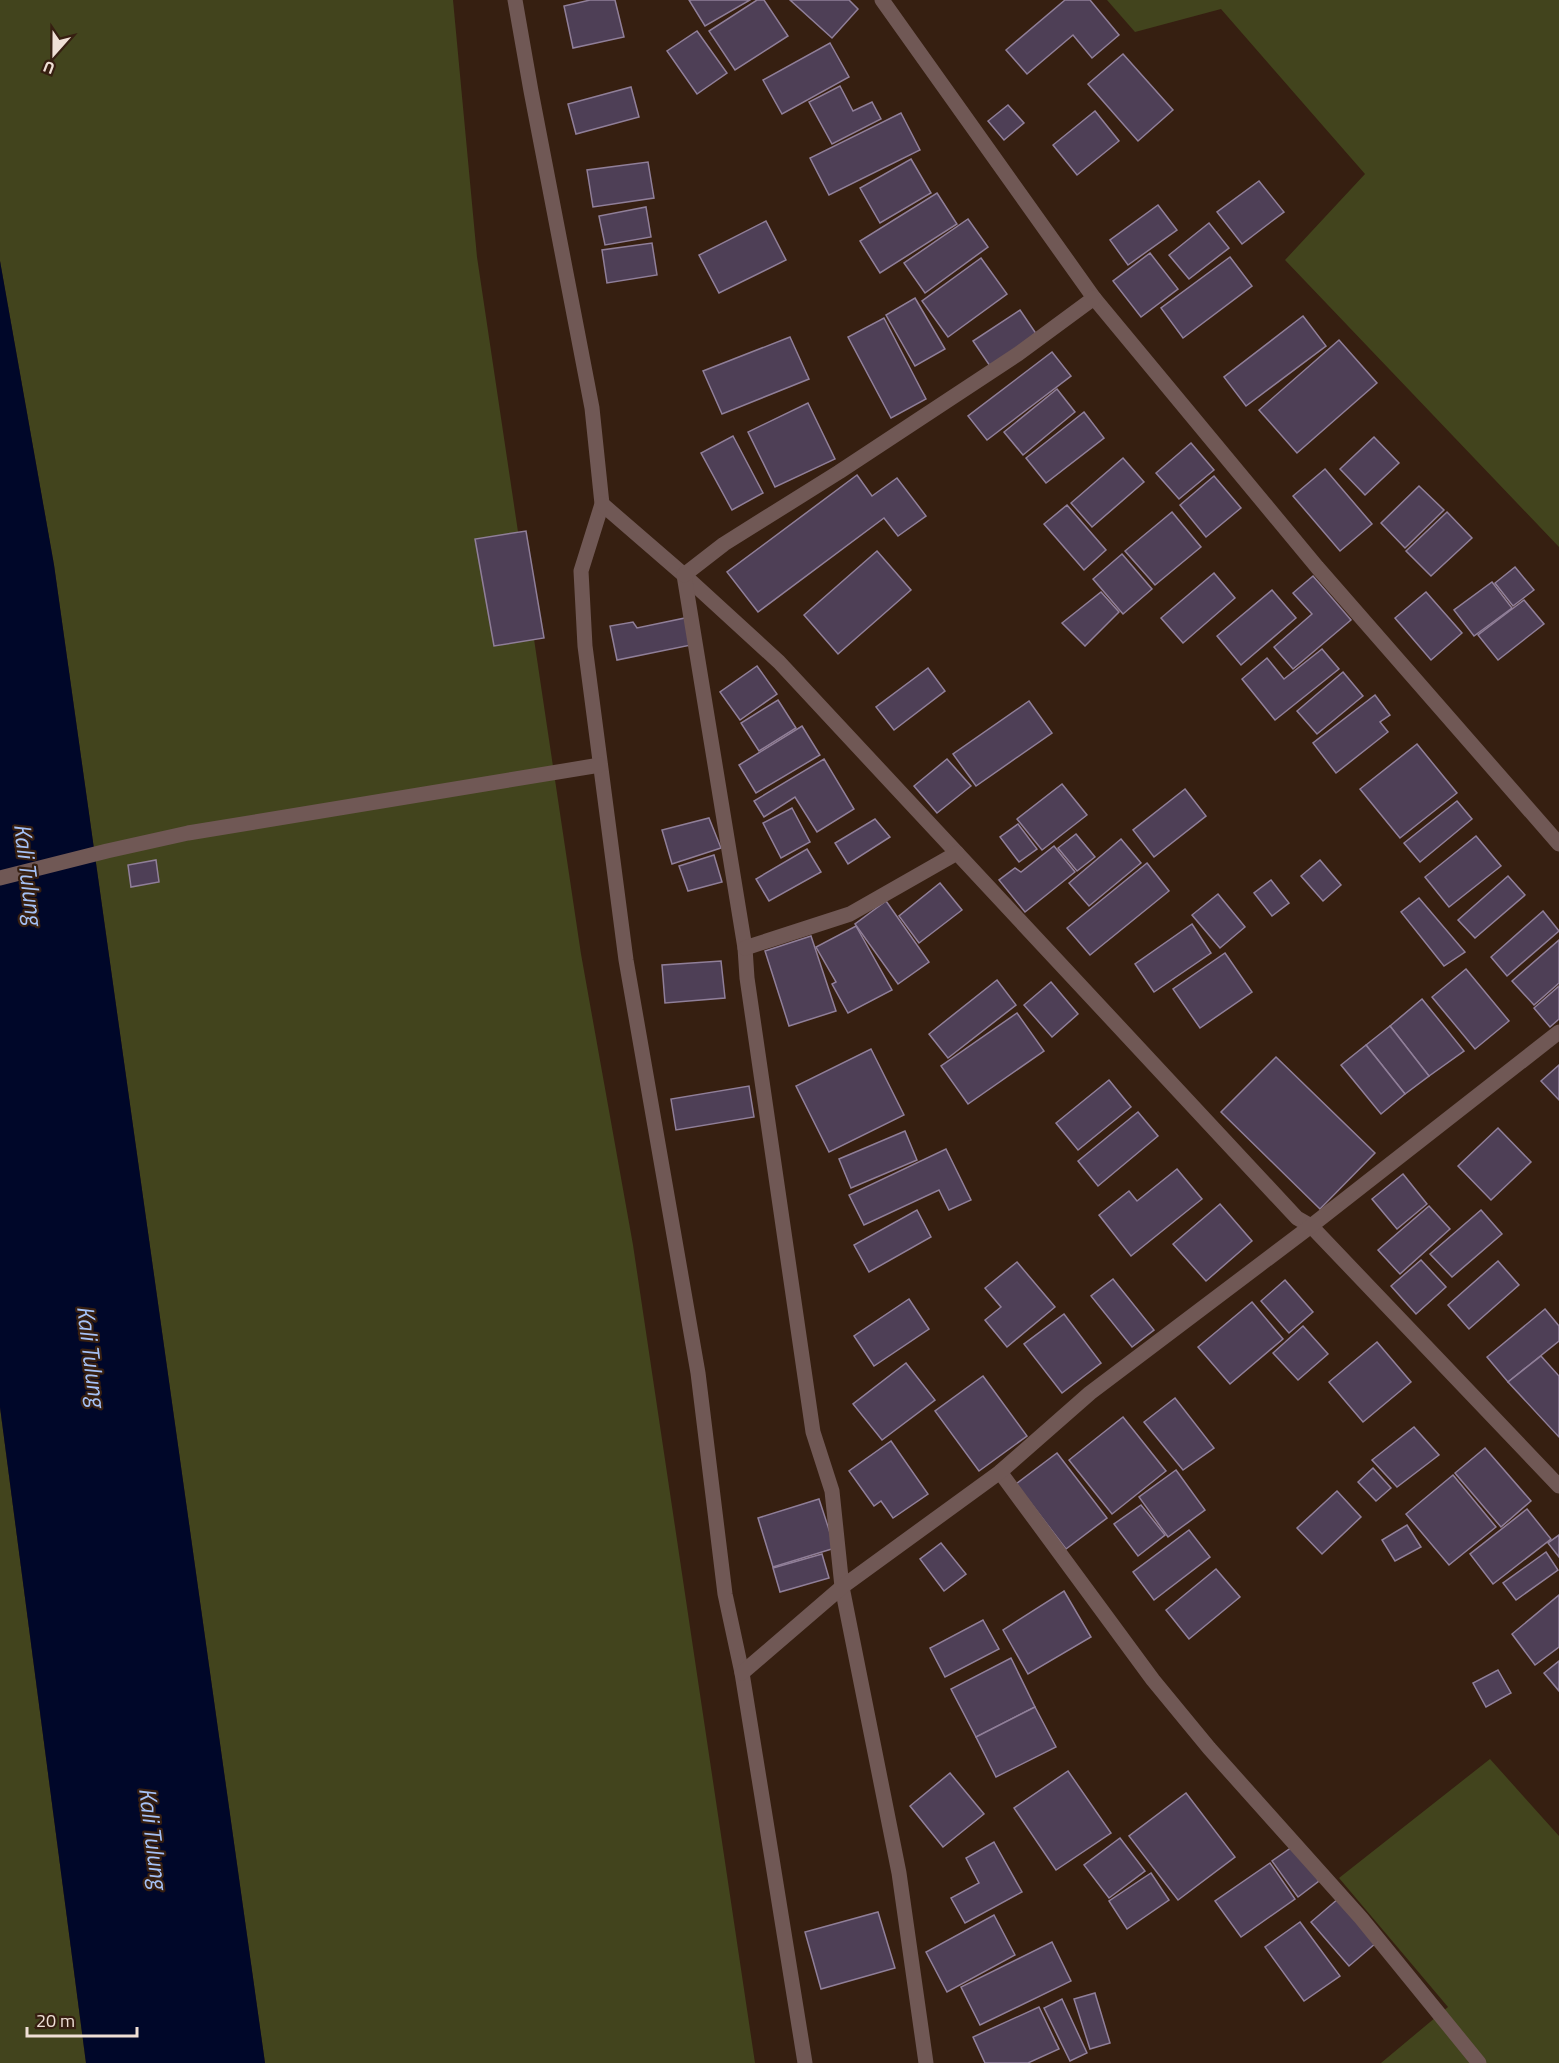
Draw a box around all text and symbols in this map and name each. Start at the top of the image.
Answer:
north arrow [24,24,84,84]
text: U [39,55,58,81]
water label: Kali Tulung [5,822,53,929]
water label: Kali Tulung [68,1304,116,1411]
water label: Kali Tulung [130,1786,178,1893]
scale bar [27,2000,136,2038]
text: 20 m [36,2007,75,2034]

